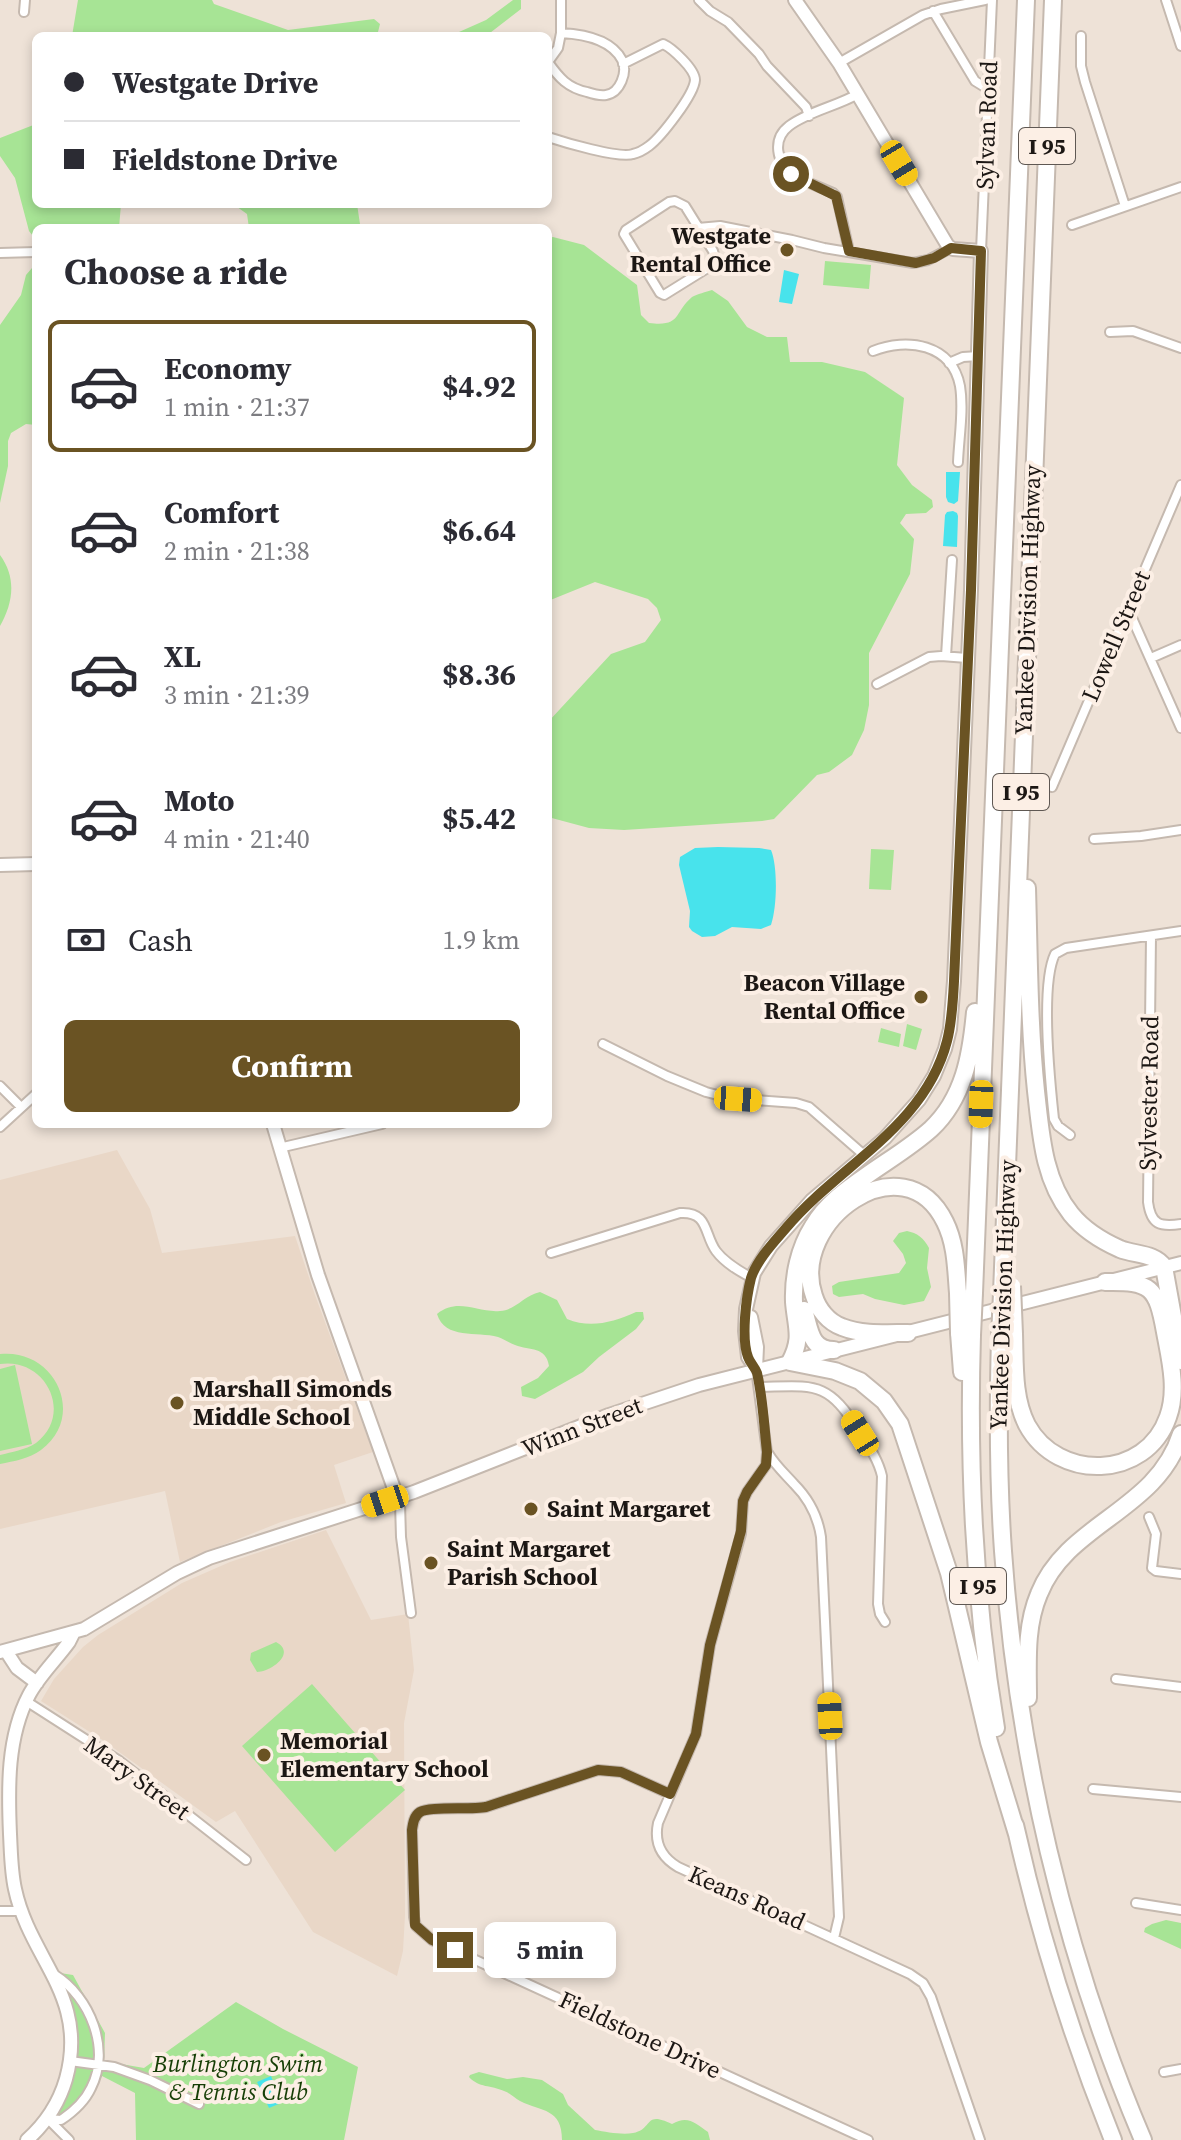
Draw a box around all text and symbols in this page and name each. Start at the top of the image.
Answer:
street label: Sylvan Road [968,60,1005,190]
text: Westgate Drive [112,62,318,103]
road number: I 95 [1019,128,1075,164]
car [876,136,922,190]
text: Fieldstone Drive [112,139,338,180]
route start [773,156,809,192]
place label: Westgate Rental Office [630,219,771,280]
marker: Westgate Rental Office [778,241,796,259]
text: Choose a ride [64,247,287,296]
text: Economy [164,348,292,389]
icon: car [68,350,140,422]
text: $4.92 [442,366,516,407]
text: 1 min · 21:37 [164,389,310,425]
street label: Yankee Division Highway [1006,463,1049,736]
text: Comfort [164,492,279,533]
icon: car [68,494,140,566]
text: $6.64 [442,510,516,551]
text: 2 min · 21:38 [164,533,310,569]
street label: Lowell Street [1073,565,1158,706]
text: XL [164,636,201,677]
icon: car [68,638,140,710]
text: $8.36 [442,654,516,695]
text: 3 min · 21:39 [164,677,310,713]
road number: I 95 [993,774,1049,810]
text: Moto [164,780,235,821]
icon: car [68,782,140,854]
text: $5.42 [442,798,516,839]
text: 4 min · 21:40 [164,821,310,857]
icon: cash [64,918,108,962]
text: Cash [128,920,193,961]
text: 1.9 km [442,922,520,958]
place label: Beacon Village Rental Office [743,966,905,1027]
marker: Beacon Village Rental Office [912,988,930,1006]
street label: Sylvester Road [1131,1015,1166,1171]
button: Confirm [64,1020,520,1112]
car [968,1080,994,1128]
car [713,1085,763,1113]
street label: Yankee Division Highway [981,1158,1024,1431]
place label: Marshall Simonds Middle School [193,1372,392,1433]
street label: Winn Street [517,1388,647,1465]
marker: Marshall Simonds Middle School [168,1394,186,1412]
car [837,1406,883,1460]
car [358,1482,412,1520]
place label: Saint Margaret [547,1492,711,1525]
marker: Saint Margaret [522,1500,540,1518]
place label: Saint Margaret Parish School [447,1532,611,1593]
marker: Saint Margaret Parish School [422,1554,440,1572]
road number: I 95 [950,1568,1006,1604]
car [817,1691,843,1741]
place label: Memorial Elementary School [280,1724,489,1785]
street label: Mary Street [78,1728,197,1827]
marker: Memorial Elementary School [255,1746,273,1764]
street label: Keans Road [684,1857,811,1938]
callout: 5 min [483,1922,615,1978]
route end [437,1932,473,1968]
text: 5 min [516,1932,584,1968]
street label: Fieldstone Drive [554,1983,727,2087]
park label: Burlington Swim & Tennis Club [152,2047,324,2108]

